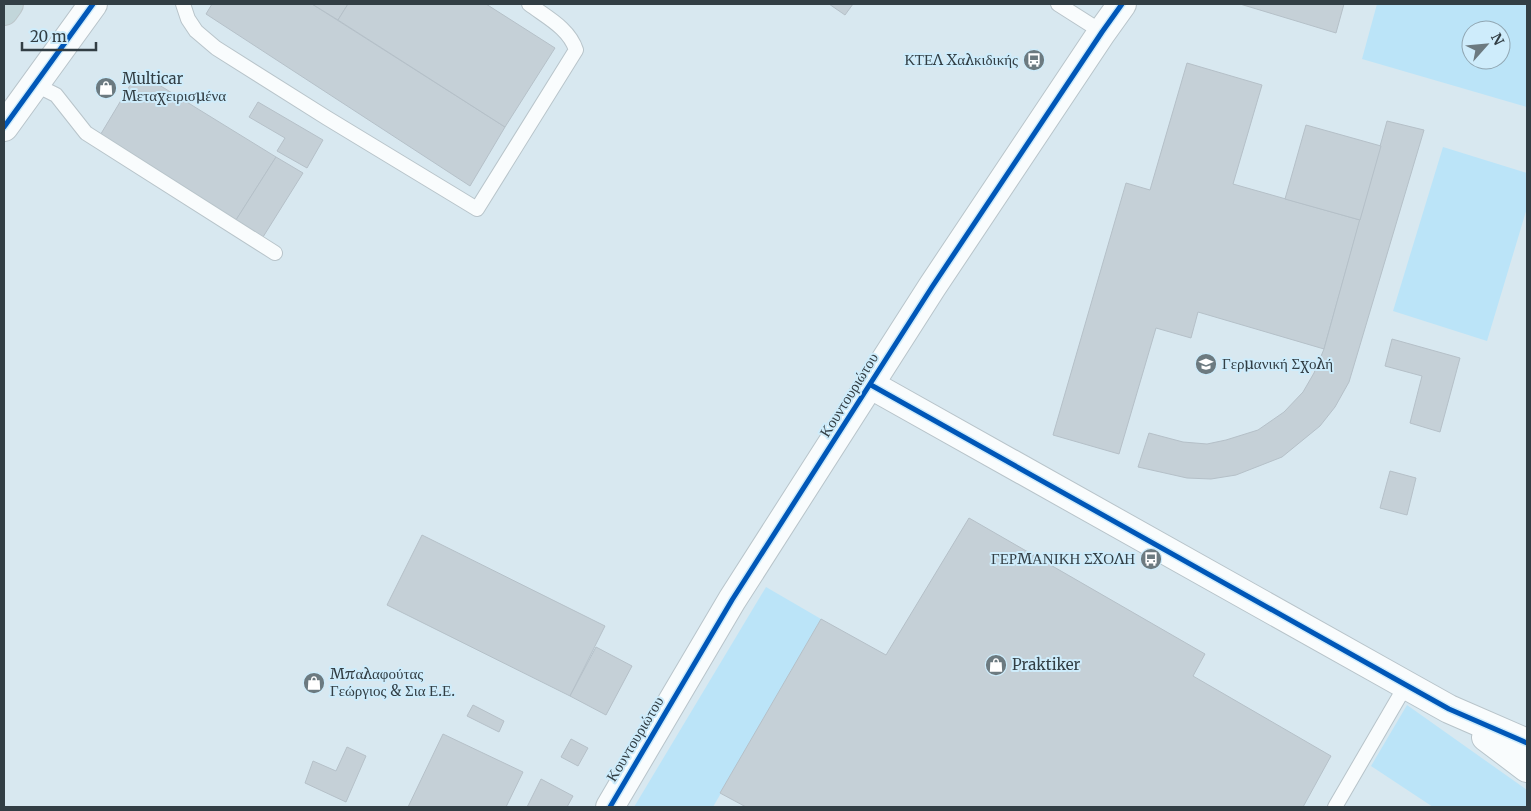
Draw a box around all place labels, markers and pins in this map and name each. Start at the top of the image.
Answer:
bus stop icon: ΚΤΕΛ Χαλκιδικής [1022,48,1046,72]
place label: ΚΤΕΛ Χαλκιδικής [905,50,1018,69]
place label: Multicar Μεταχειρισμένα [122,69,226,105]
shop icon: Multicar Μεταχειρισμένα [94,76,118,100]
school or university icon: Γερμανική Σχολή [1194,352,1218,376]
place label: Γερμανική Σχολή [1222,354,1333,373]
bus stop icon: ΓΕΡΜΑΝΙΚΗ ΣΧΟΛΗ [1139,547,1163,571]
place label: ΓΕΡΜΑΝΙΚΗ ΣΧΟΛΗ [991,549,1135,568]
shop icon: Praktiker [984,653,1008,677]
place label: Praktiker [1012,655,1080,674]
place label: Μπαλαφούτας Γεώργιος & Σια Ε.Ε. [330,664,455,700]
shop icon: Μπαλαφούτας Γεώργιος & Σια Ε.Ε. [302,671,326,695]

